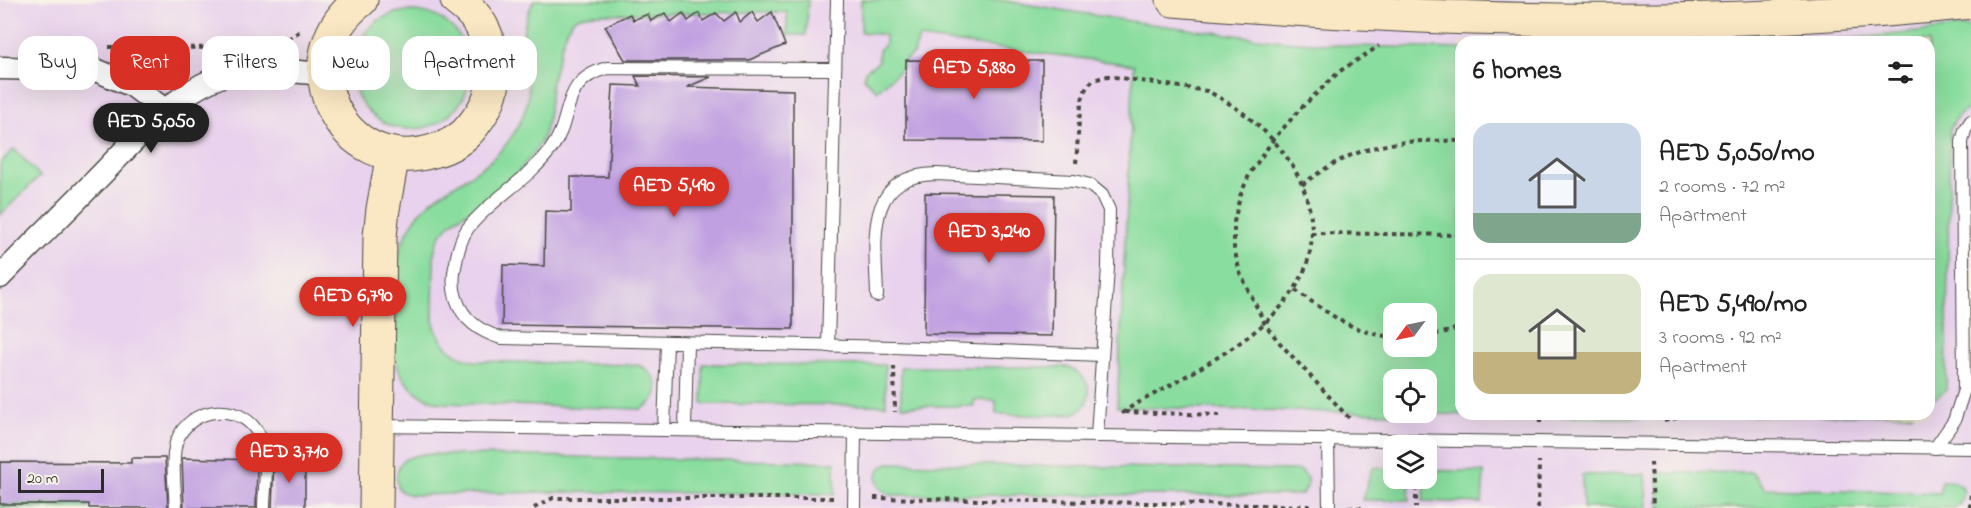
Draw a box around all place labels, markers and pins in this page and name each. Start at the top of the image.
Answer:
pin: AED 5,880 [905,49,1043,100]
pin: AED 5,050 [82,103,220,154]
pin: AED 5,490 [605,167,743,218]
pin: AED 3,240 [920,213,1058,264]
pin: AED 6,790 [284,277,422,328]
pin: AED 3,710 [220,433,358,484]

